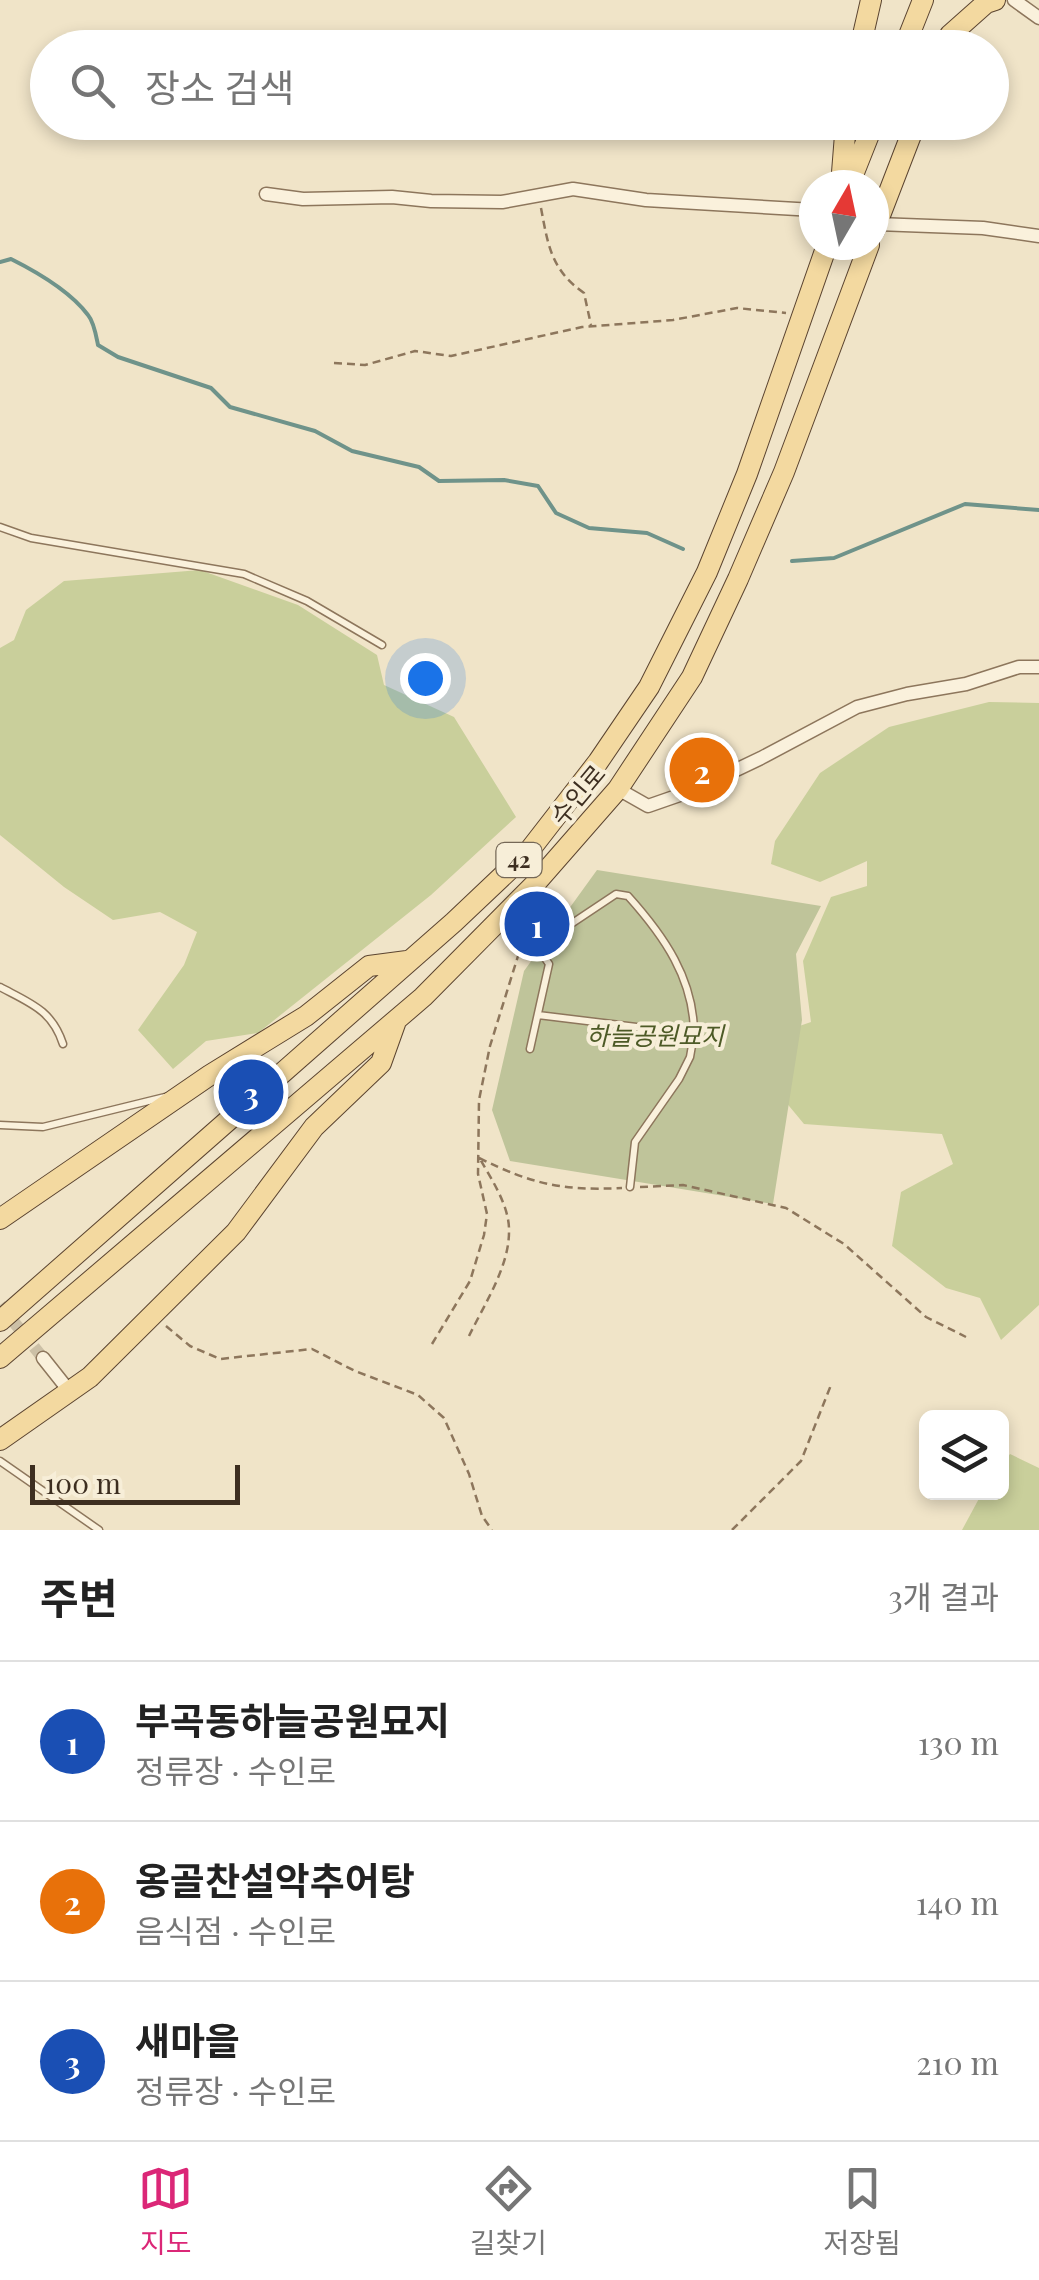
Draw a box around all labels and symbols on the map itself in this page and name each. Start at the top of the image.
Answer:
north arrow [799,170,889,260]
your location [400,653,451,704]
pin: 2 [670,732,734,808]
street label: 수인로 [542,757,612,831]
road number: 42 [496,843,542,877]
pin: 1 [504,886,570,962]
park label: 하늘공원묘지 [586,1018,726,1051]
pin: 3 [218,1054,284,1130]
scale bar [30,1460,240,1504]

